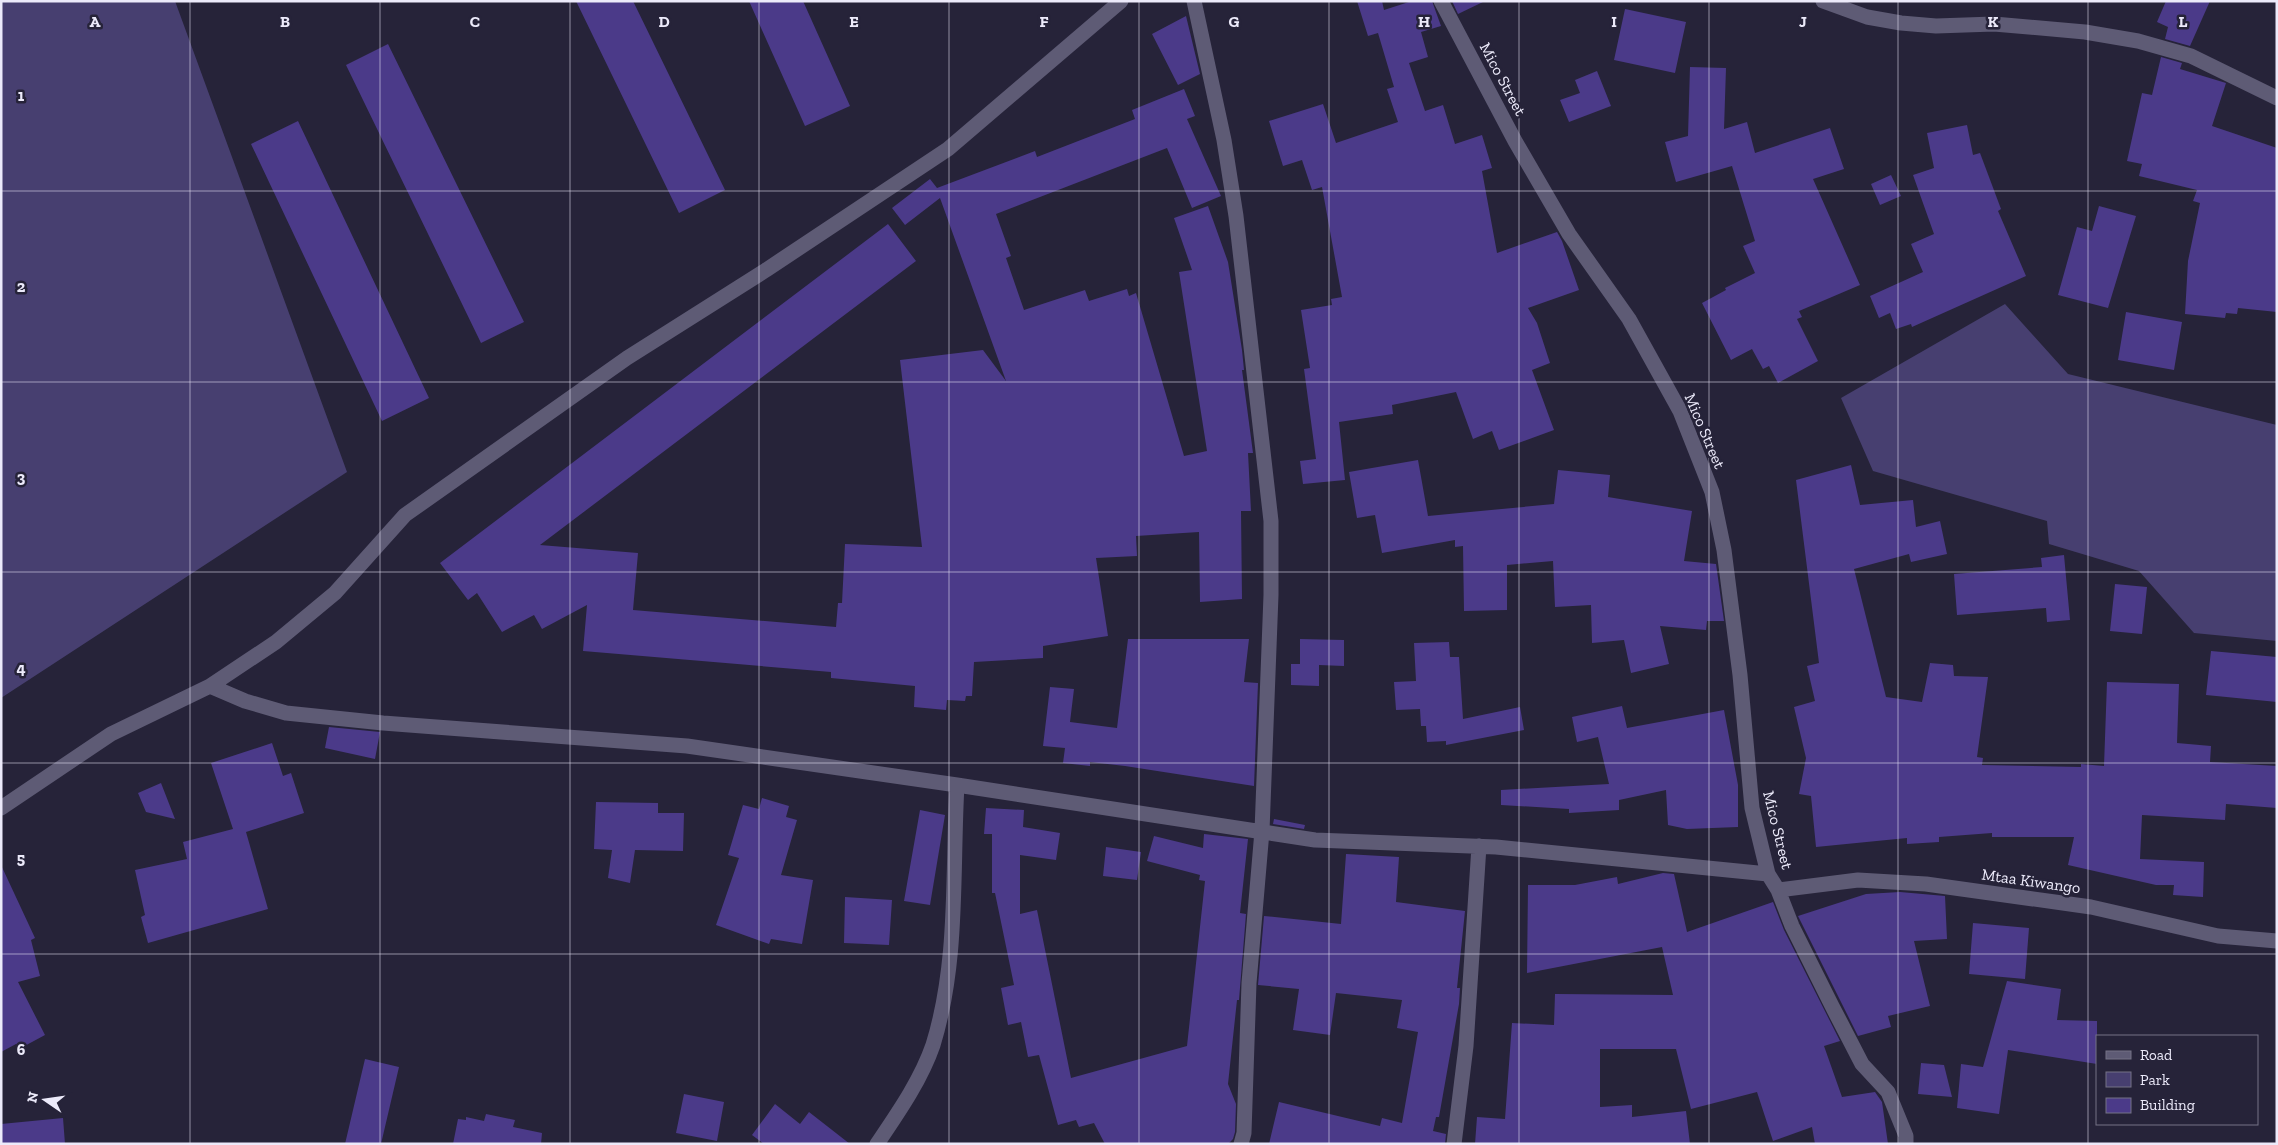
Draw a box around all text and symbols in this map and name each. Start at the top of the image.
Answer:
text: A [90,12,101,31]
text: B [280,12,290,31]
text: C [470,12,480,31]
text: D [658,12,670,31]
text: E [849,12,859,31]
text: F [1039,12,1049,31]
text: G [1229,12,1240,31]
text: H [1418,12,1430,31]
text: I [1611,12,1617,31]
text: J [1799,12,1807,31]
text: K [1988,12,1999,31]
text: L [2179,12,2188,31]
street label: Mico Street [1476,39,1530,119]
text: 1 [18,86,25,105]
text: 2 [17,277,26,296]
street label: Mico Street [1681,390,1729,472]
text: 3 [17,468,26,487]
text: 4 [16,659,26,678]
street label: Mico Street [1759,789,1797,871]
text: 5 [17,849,25,868]
street label: Mtaa Kiwango [1980,865,2082,897]
legend [2096,1035,2258,1125]
text: 6 [17,1040,26,1059]
text: Road [2140,1046,2173,1064]
text: Park [2140,1071,2170,1089]
north arrow [20,1075,70,1125]
text: N [23,1090,42,1104]
text: Building [2140,1096,2195,1114]

